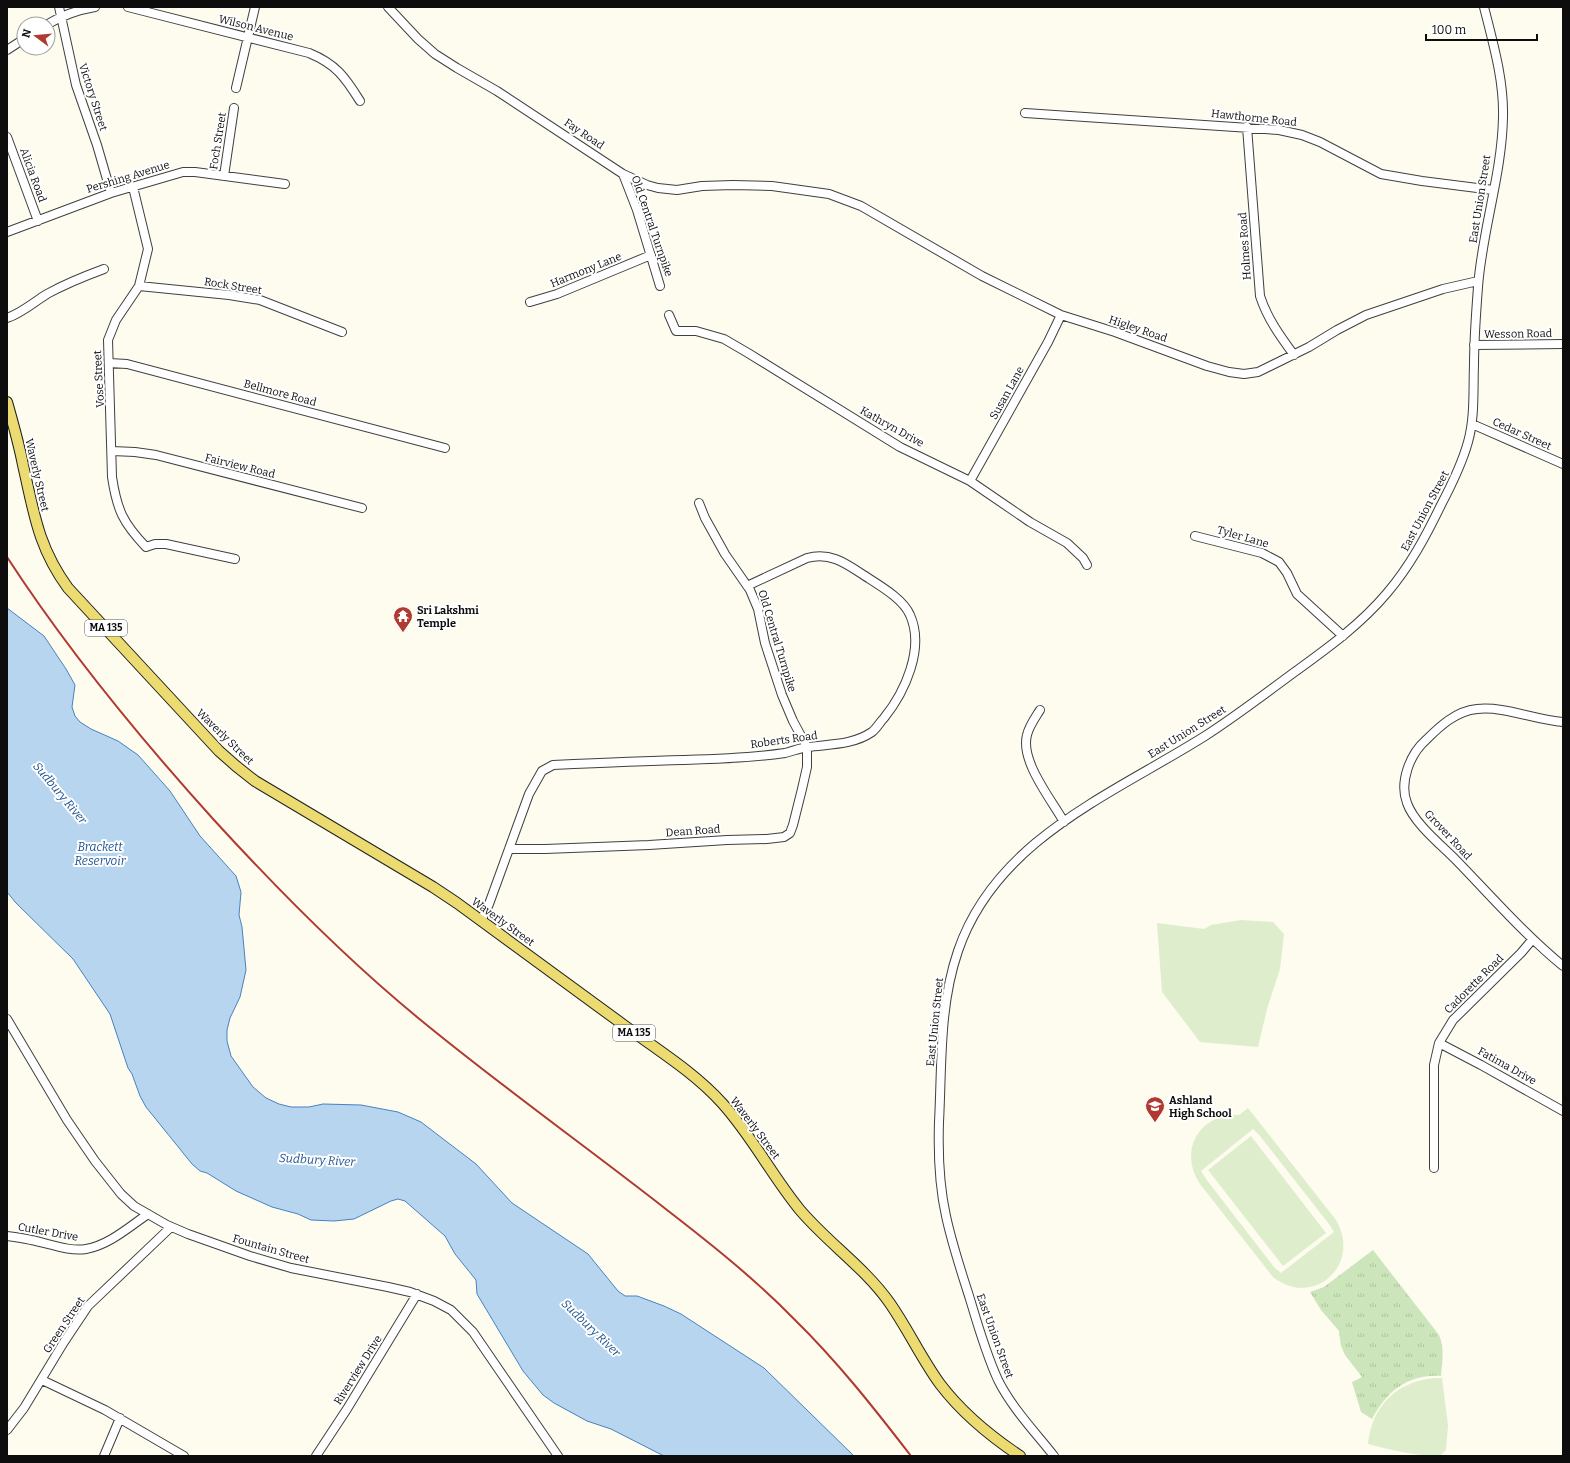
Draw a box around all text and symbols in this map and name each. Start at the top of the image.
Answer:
street label: Wilson Avenue [217,12,295,44]
north arrow [16,16,56,56]
scale bar [1426,16,1537,42]
text: 100 m [1432,23,1467,37]
text: N [19,27,34,39]
street label: Victory Street [76,62,110,132]
street label: Hawthorne Road [1211,107,1298,129]
street label: Foch Street [207,112,229,170]
street label: Fay Road [562,116,607,152]
street label: Alicia Road [17,146,49,204]
street label: East Union Street [1467,154,1493,244]
street label: Pershing Avenue [85,158,171,196]
street label: Old Central Turnpike [629,174,675,278]
street label: Holmes Road [1236,211,1254,280]
street label: Harmony Lane [548,250,624,290]
street label: Rock Street [203,275,263,297]
street label: Higley Road [1107,313,1169,345]
street label: Wesson Road [1484,327,1553,341]
street label: Vose Street [91,350,107,408]
street label: Susan Lane [987,364,1027,422]
street label: Bellmore Road [242,377,318,409]
street label: Kathryn Drive [858,404,926,450]
street label: Cedar Street [1490,415,1554,453]
street label: Waverly Street [22,437,52,513]
street label: Fairview Road [204,451,277,481]
street label: East Union Street [1398,469,1452,553]
street label: Tyler Lane [1216,523,1270,551]
street label: Old Central Turnpike [755,588,799,694]
place label: Sri Lakshmi Temple [417,604,479,630]
temple icon: Sri Lakshmi Temple [392,605,414,633]
road number: MA 135 [85,620,127,636]
street label: East Union Street [1146,703,1228,761]
street label: Waverly Street [194,706,256,768]
street label: Roberts Road [750,729,819,751]
water label: Sudbury River [30,759,91,828]
street label: Grover Road [1422,807,1475,863]
street label: Dean Road [665,823,721,839]
water label: Brackett Reservoir [74,840,127,868]
street label: Waverly Street [469,895,537,949]
street label: Cadorette Road [1442,951,1507,1016]
street label: East Union Street [924,977,946,1067]
road number: MA 135 [613,1025,655,1041]
street label: Fatima Drive [1475,1045,1539,1087]
street label: Waverly Street [727,1094,783,1162]
place label: Ashland High School [1169,1094,1232,1120]
school or university icon: Ashland High School [1144,1095,1166,1123]
water label: Sudbury River [279,1151,357,1169]
street label: Cutler Drive [17,1220,79,1244]
street label: Fountain Street [231,1232,311,1266]
street label: East Union Street [974,1292,1016,1380]
street label: Green Street [40,1294,88,1356]
water label: Sudbury River [559,1297,624,1360]
street label: Riverview Drive [331,1333,385,1407]

